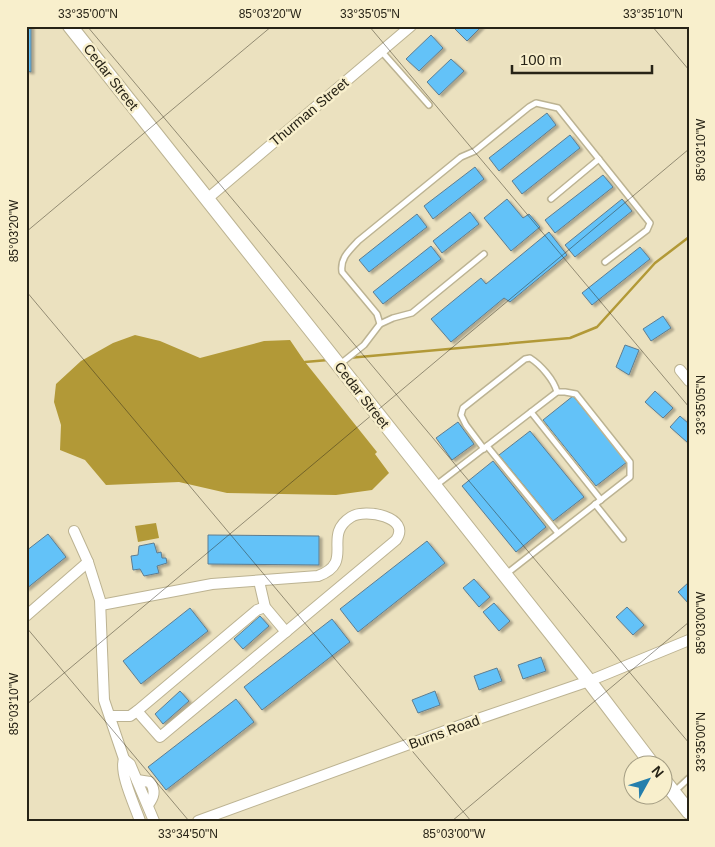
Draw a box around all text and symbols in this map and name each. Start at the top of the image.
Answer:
text: 33°35'00"N [58,7,118,21]
text: 85°03'20"W [239,7,302,21]
text: 33°35'05"N [340,7,400,21]
text: 33°35'10"N [623,7,683,21]
street label: Cedar Street [80,41,142,113]
scale bar [512,42,652,74]
text: 100 m [520,51,562,68]
street label: Thurman Street [267,75,351,149]
text: 85°03'10"W [694,118,708,181]
text: 85°03'20"W [7,199,21,262]
street label: Cedar Street [331,359,393,431]
text: 33°35'05"N [694,375,708,435]
text: 85°03'00"W [694,591,708,654]
text: 85°03'10"W [7,672,21,735]
street label: Burns Road [407,712,481,752]
text: 33°35'00"N [694,712,708,772]
north arrow [622,754,672,804]
text: N [649,763,667,781]
text: 33°34'50"N [158,827,218,841]
text: 85°03'00"W [423,827,486,841]

